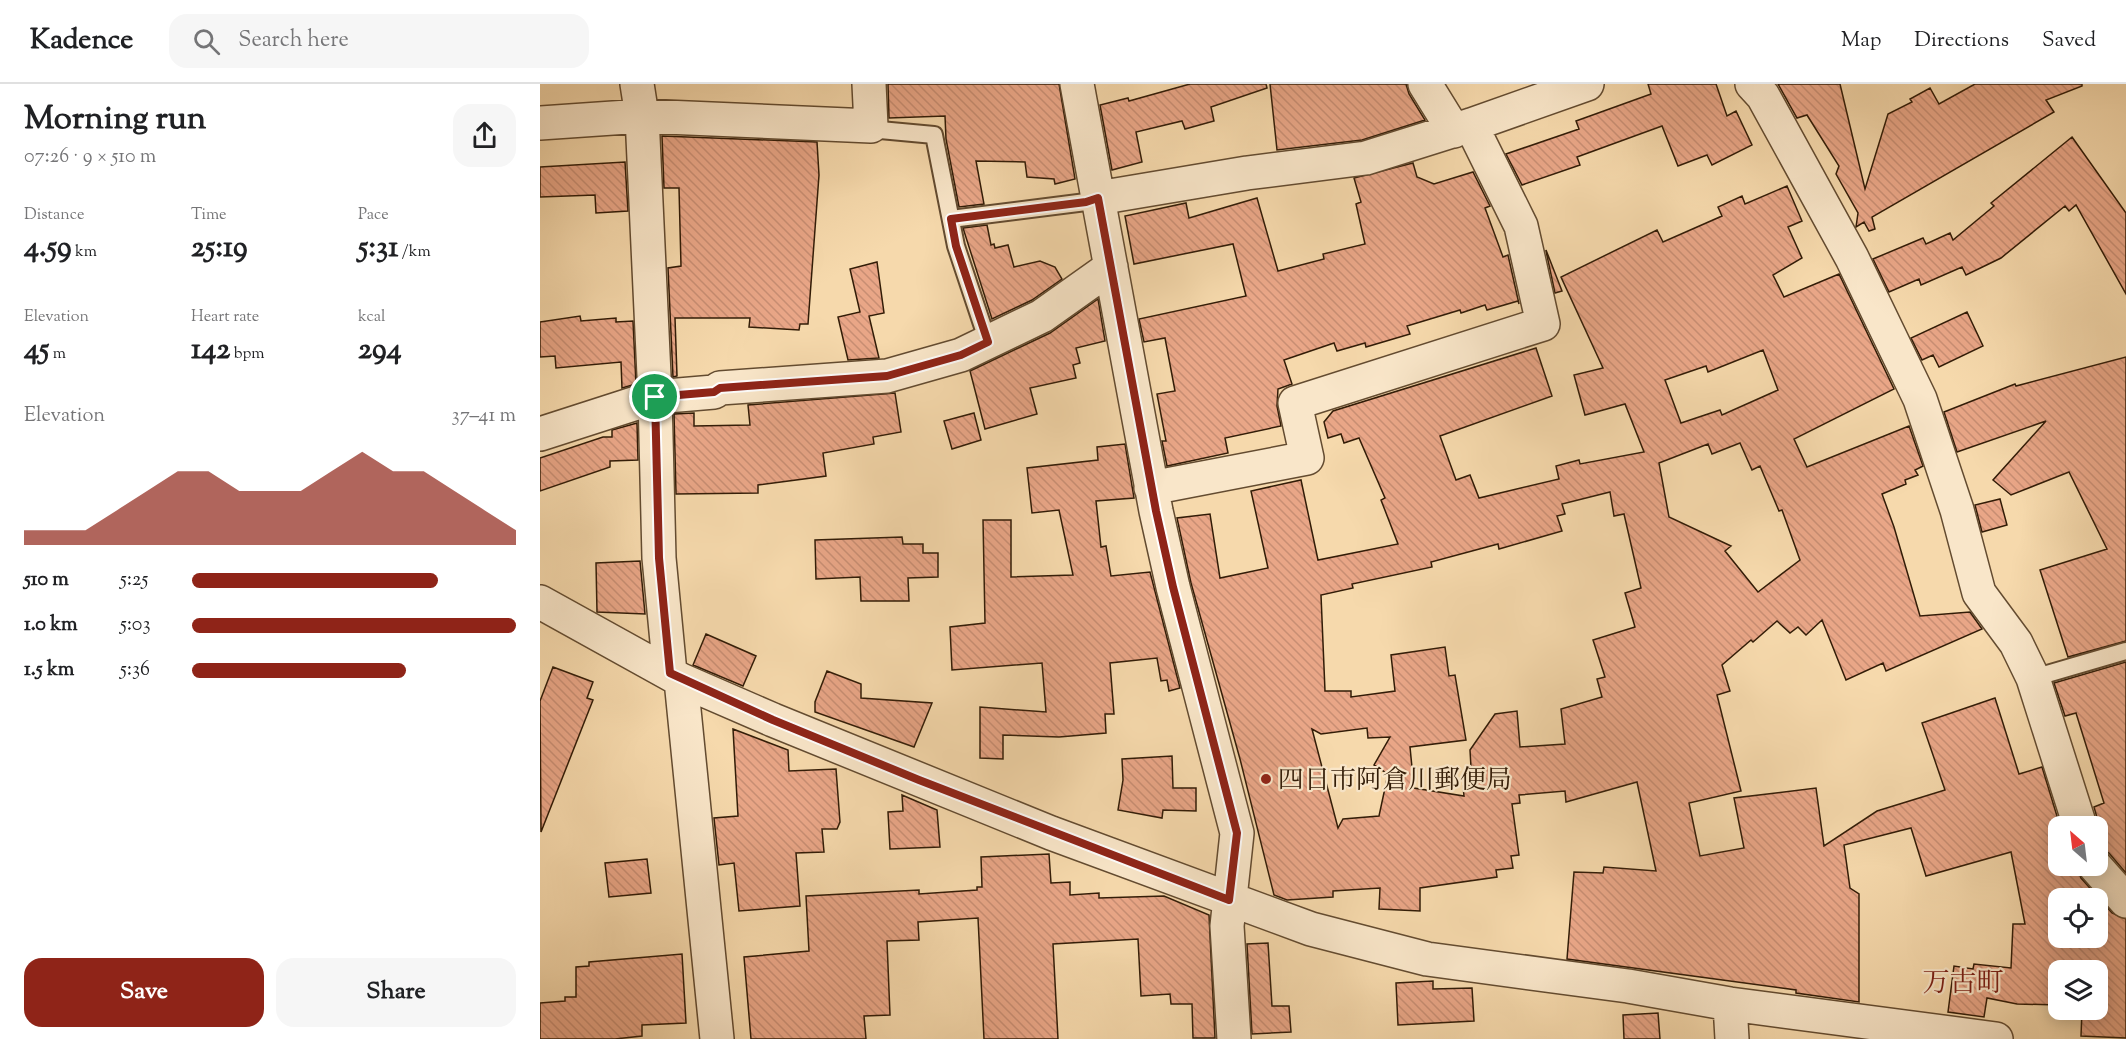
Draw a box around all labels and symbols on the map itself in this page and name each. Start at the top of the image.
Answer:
pin [629,371,680,422]
place label: 四日市阿倉川郵便局 [1278,763,1512,800]
marker: 四日市阿倉川郵便局 [1259,772,1273,786]
north arrow [2048,816,2108,876]
district label: 万古町 [1923,965,2004,1004]

